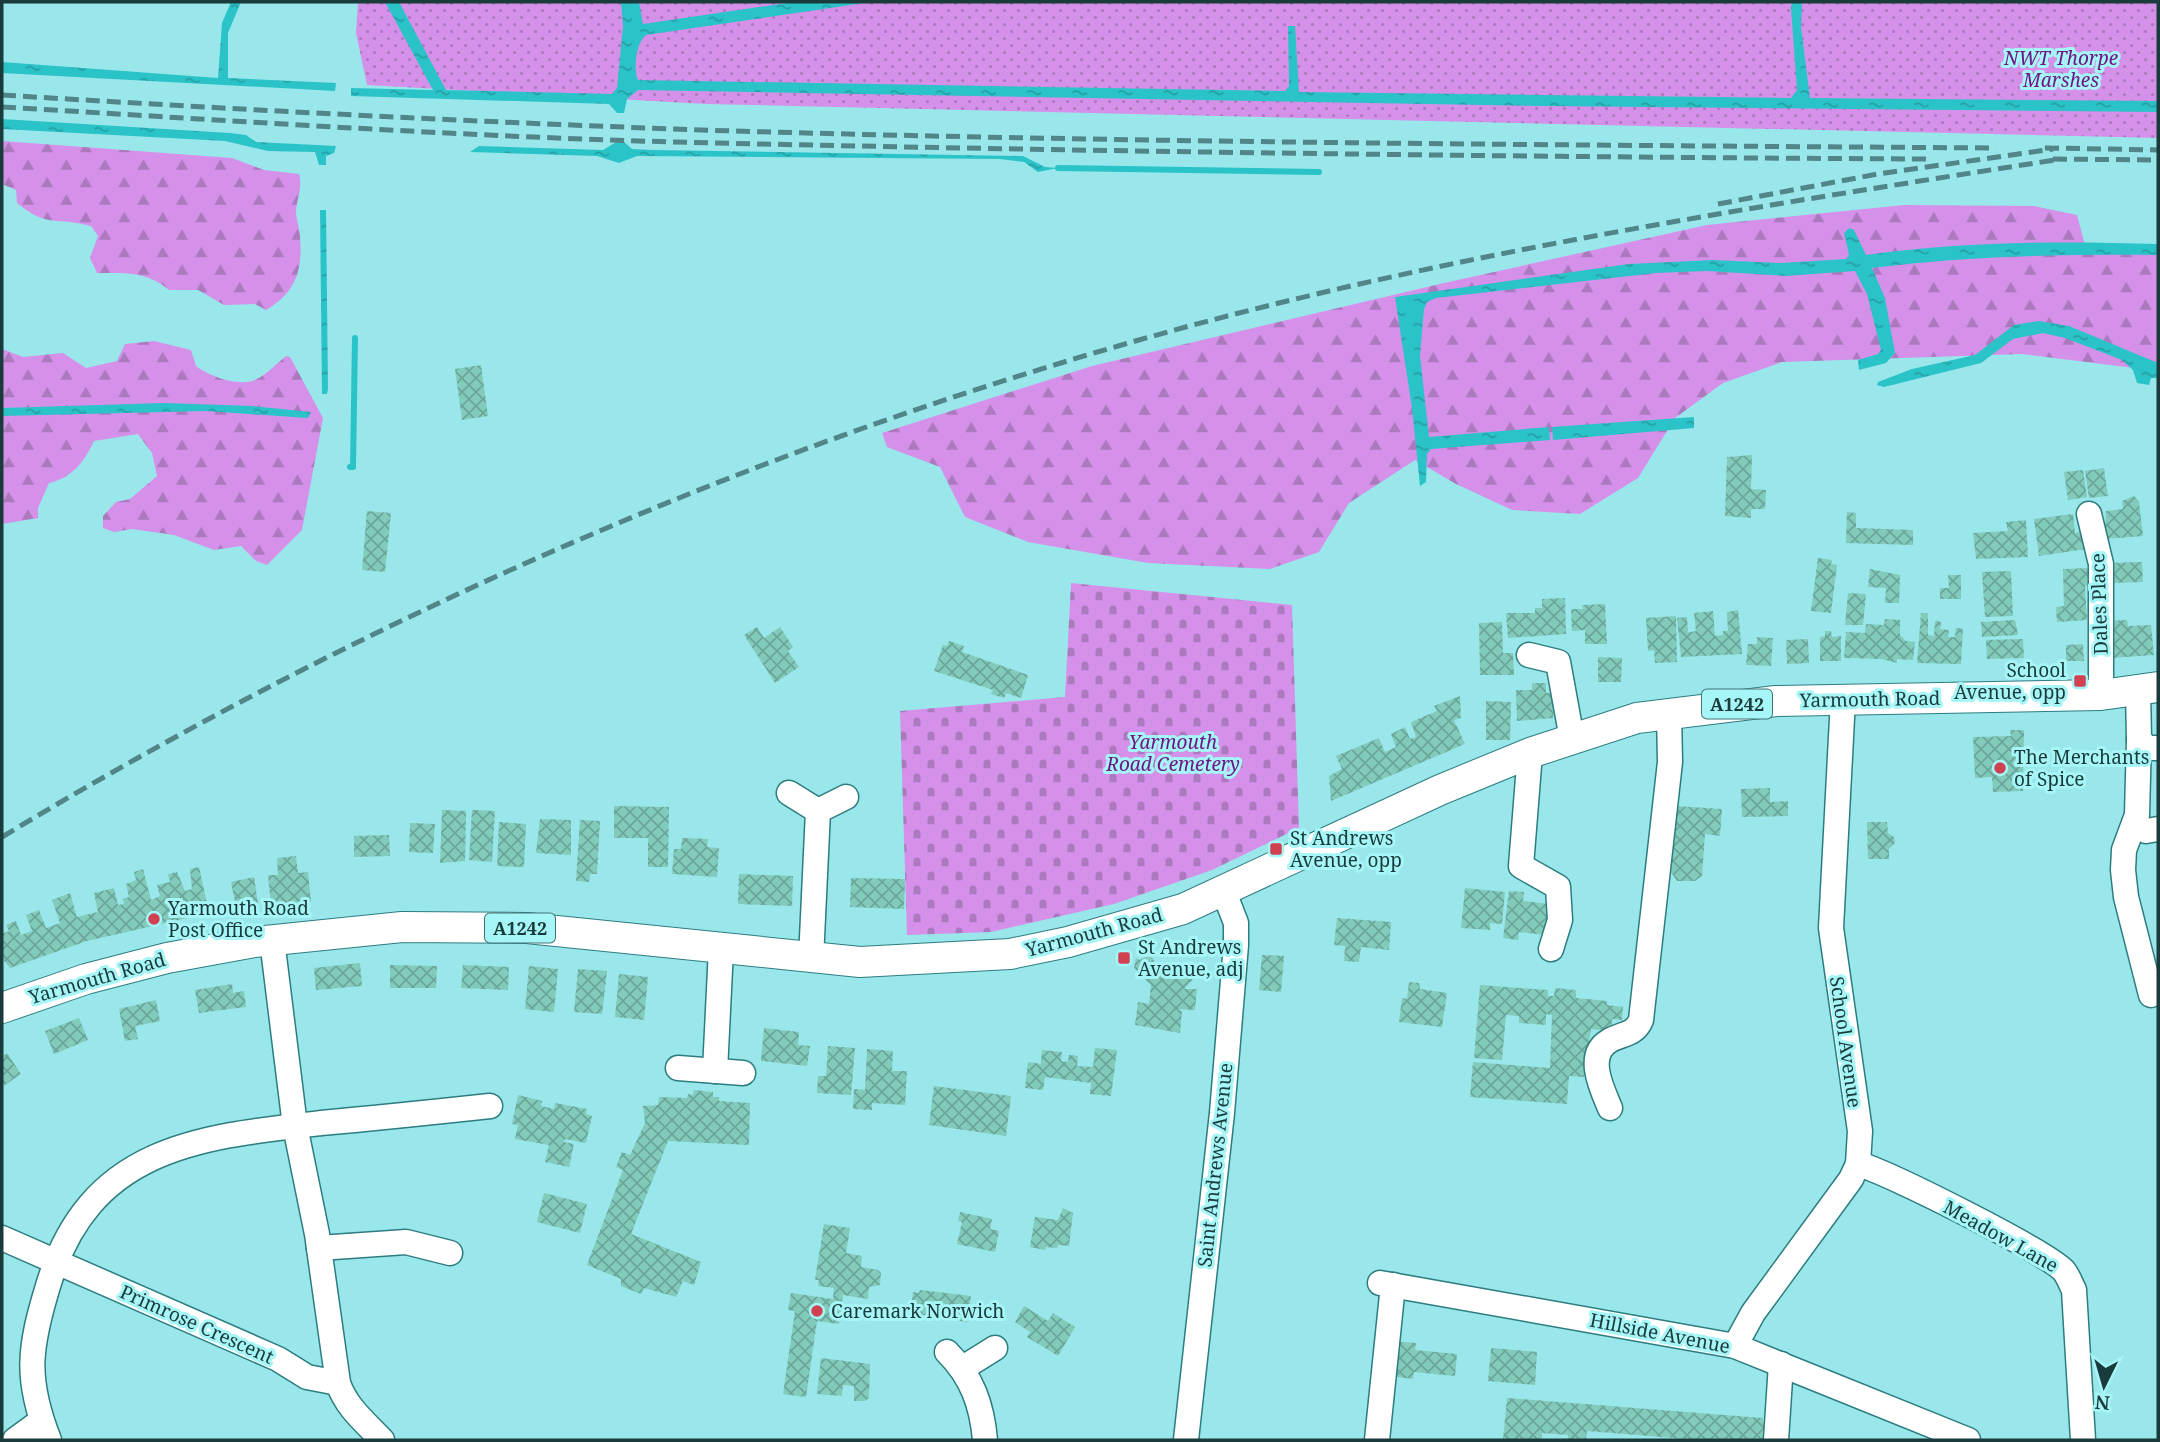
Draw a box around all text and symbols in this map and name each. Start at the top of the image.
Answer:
park label: NWT Thorpe Marshes [2003,45,2118,93]
street label: Dales Place [2084,553,2114,655]
place label: School Avenue, opp [1954,657,2066,705]
marker: School Avenue, opp [2072,673,2088,689]
street label: Yarmouth Road [1798,685,1941,713]
road number: A1242 [1702,690,1772,718]
park label: Yarmouth Road Cemetery [1105,729,1240,777]
place label: The Merchants of Spice [2014,744,2149,792]
marker: The Merchants of Spice [1992,760,2008,776]
place label: St Andrews Avenue, opp [1290,825,1402,873]
marker: St Andrews Avenue, opp [1268,841,1284,857]
place label: Yarmouth Road Post Office [167,895,309,943]
street label: Yarmouth Road [1022,901,1166,963]
marker: Yarmouth Road Post Office [146,911,162,927]
road number: A1242 [485,914,555,943]
place label: St Andrews Avenue, adj [1138,934,1244,982]
street label: Yarmouth Road [25,946,169,1010]
marker: St Andrews Avenue, adj [1116,950,1132,966]
street label: School Avenue [1824,975,1868,1109]
street label: Saint Andrews Avenue [1191,1062,1239,1268]
street label: Meadow Lane [1939,1194,2063,1278]
street label: Primrose Crescent [116,1278,278,1370]
place label: Caremark Norwich [831,1298,1004,1324]
marker: Caremark Norwich [809,1303,825,1319]
street label: Hillside Avenue [1588,1307,1732,1359]
north arrow [2069,1351,2139,1421]
text: N [2094,1389,2111,1417]

